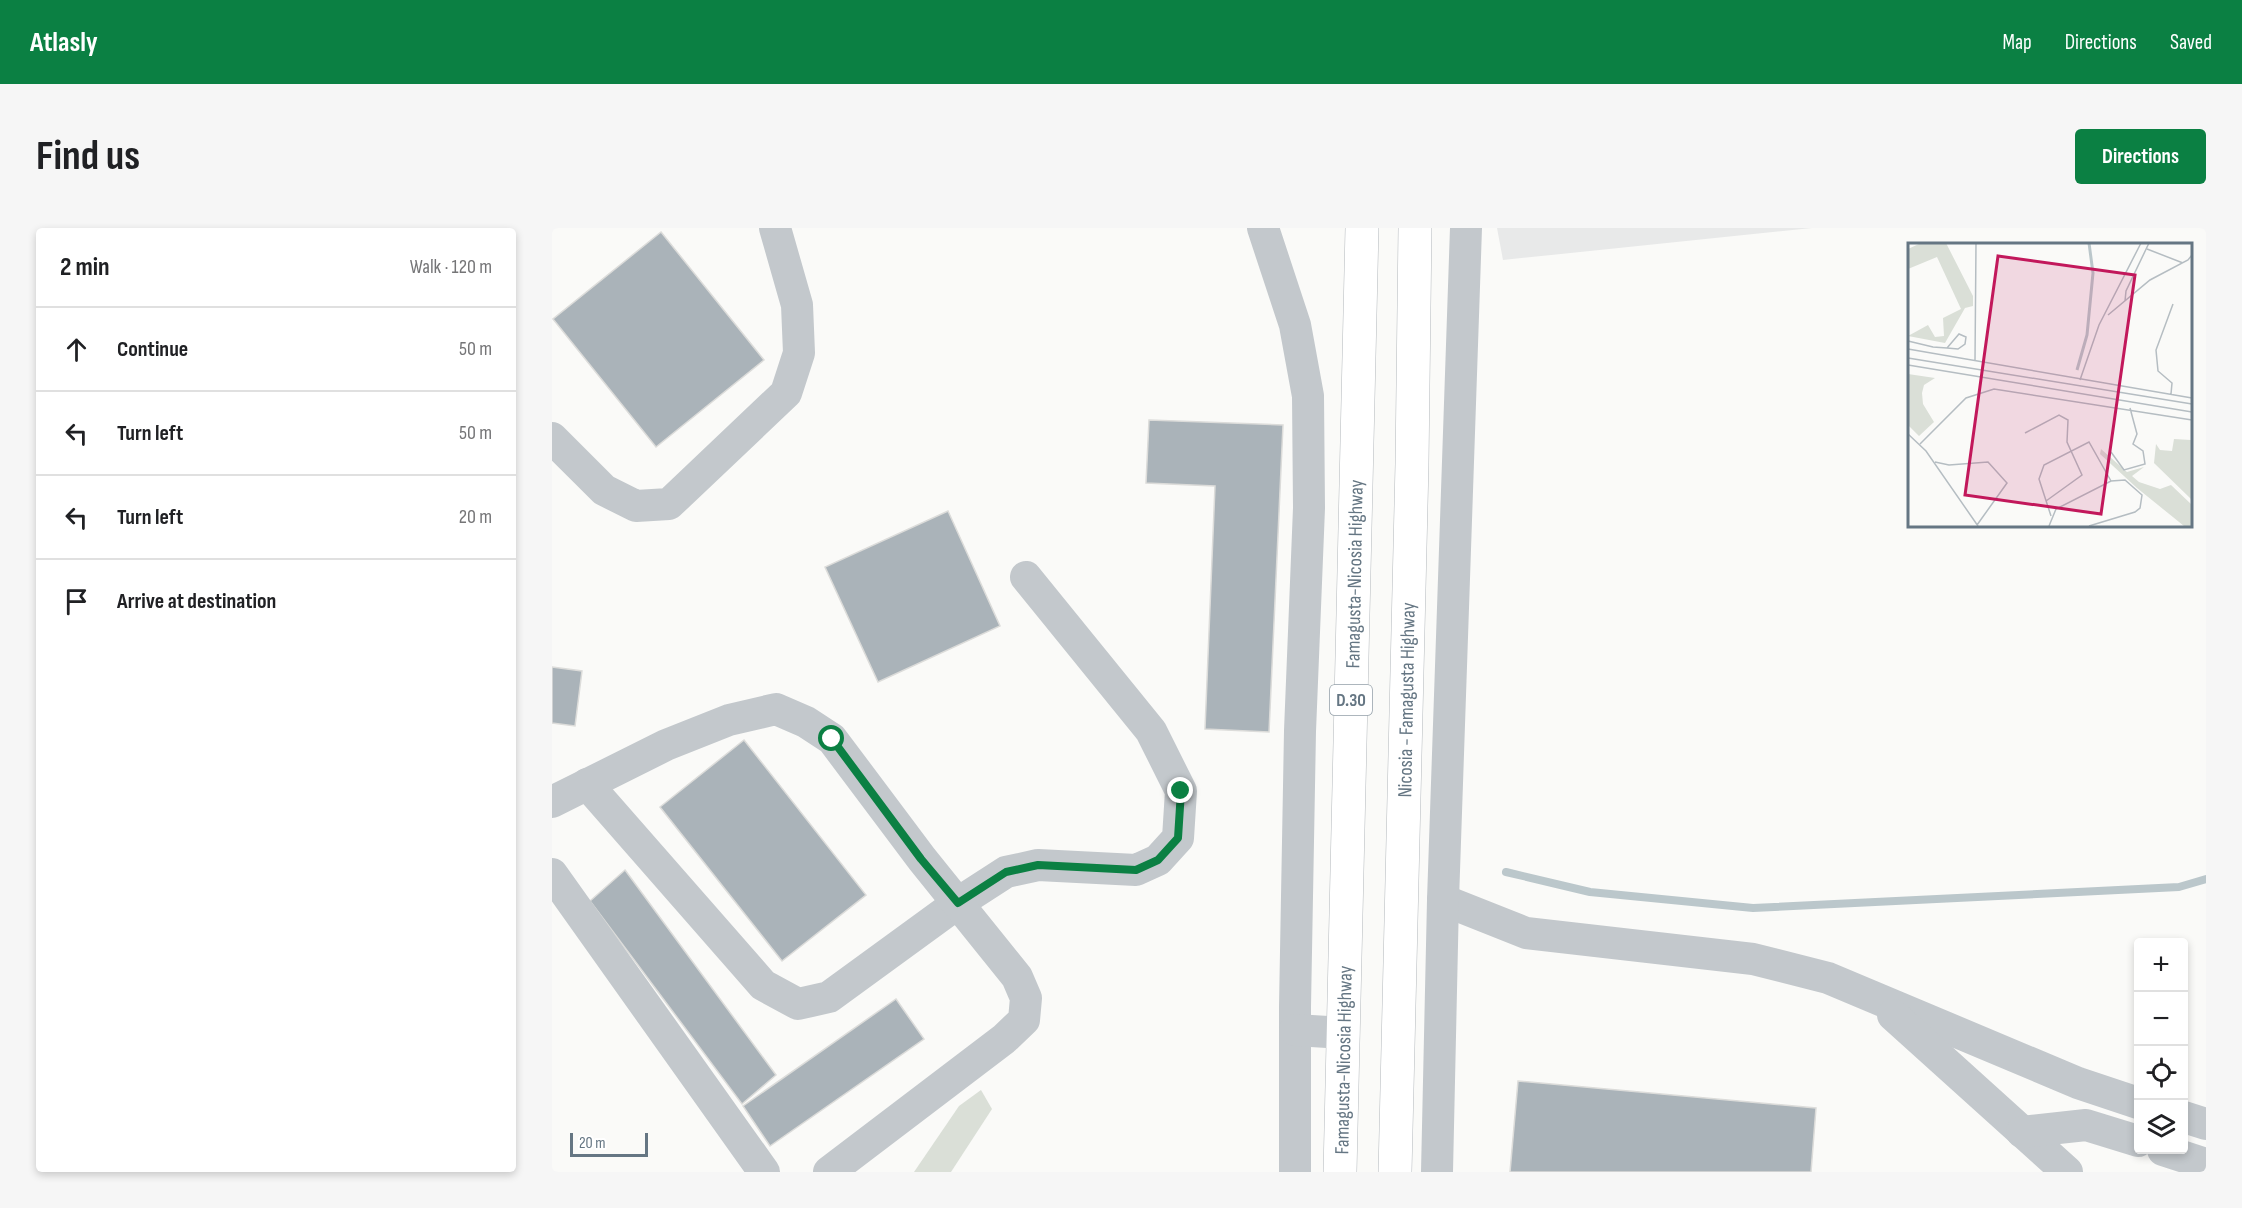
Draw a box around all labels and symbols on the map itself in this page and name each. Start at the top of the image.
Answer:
inset map [1908,243,2191,526]
street label: Famagusta-Nicosia Highway [1341,479,1369,669]
street label: Nicosia - Famagusta Highway [1393,602,1421,798]
road number: D.30 [1330,685,1372,715]
route start [818,725,844,751]
route end [1167,777,1193,803]
street label: Famagusta-Nicosia Highway [1330,965,1358,1155]
scale bar [570,1130,648,1158]

